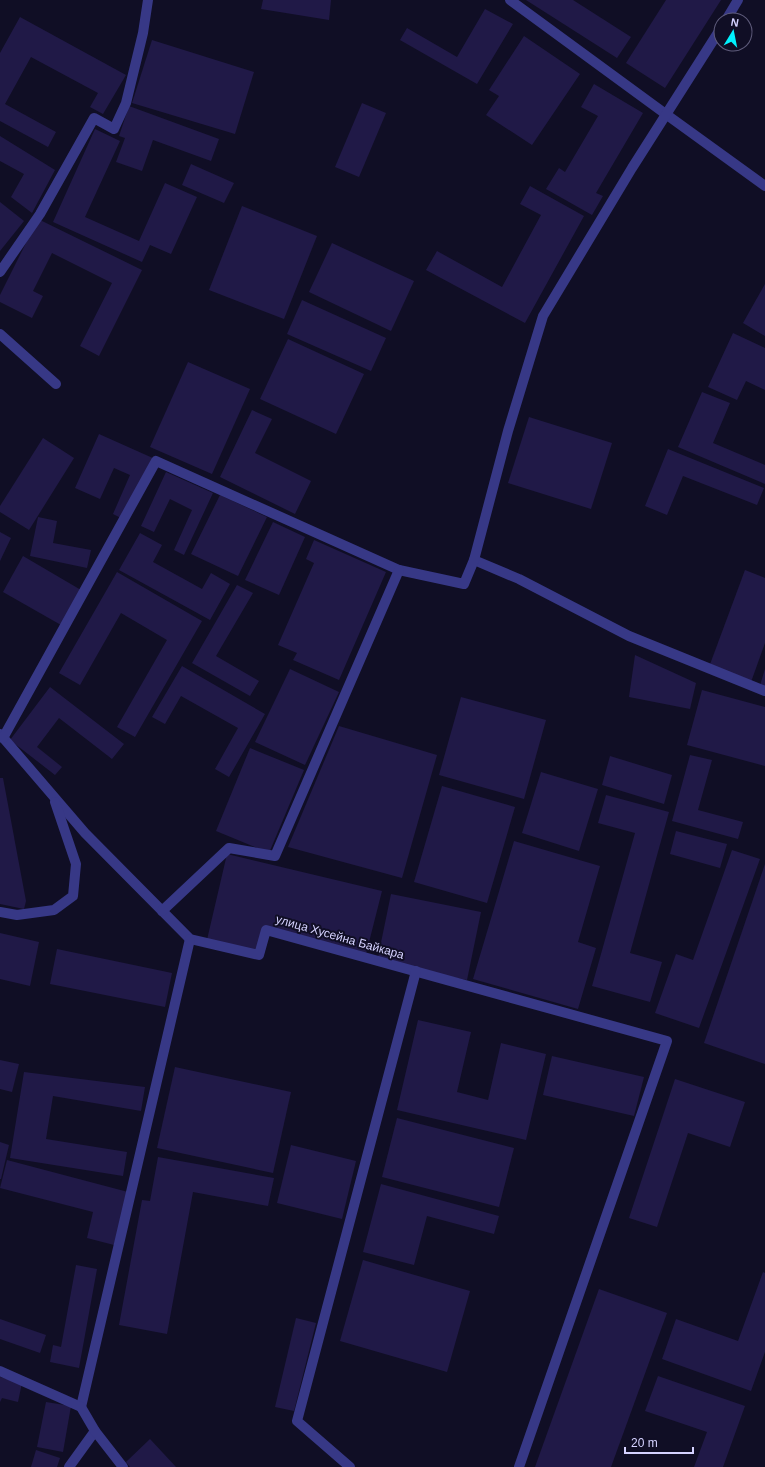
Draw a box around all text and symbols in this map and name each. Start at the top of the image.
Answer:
north arrow [713,12,753,52]
text: N [730,16,740,29]
street label: улица Хусейна Байкара [274,912,406,962]
scale bar [625,1429,693,1455]
text: 20 m [631,1436,658,1450]

